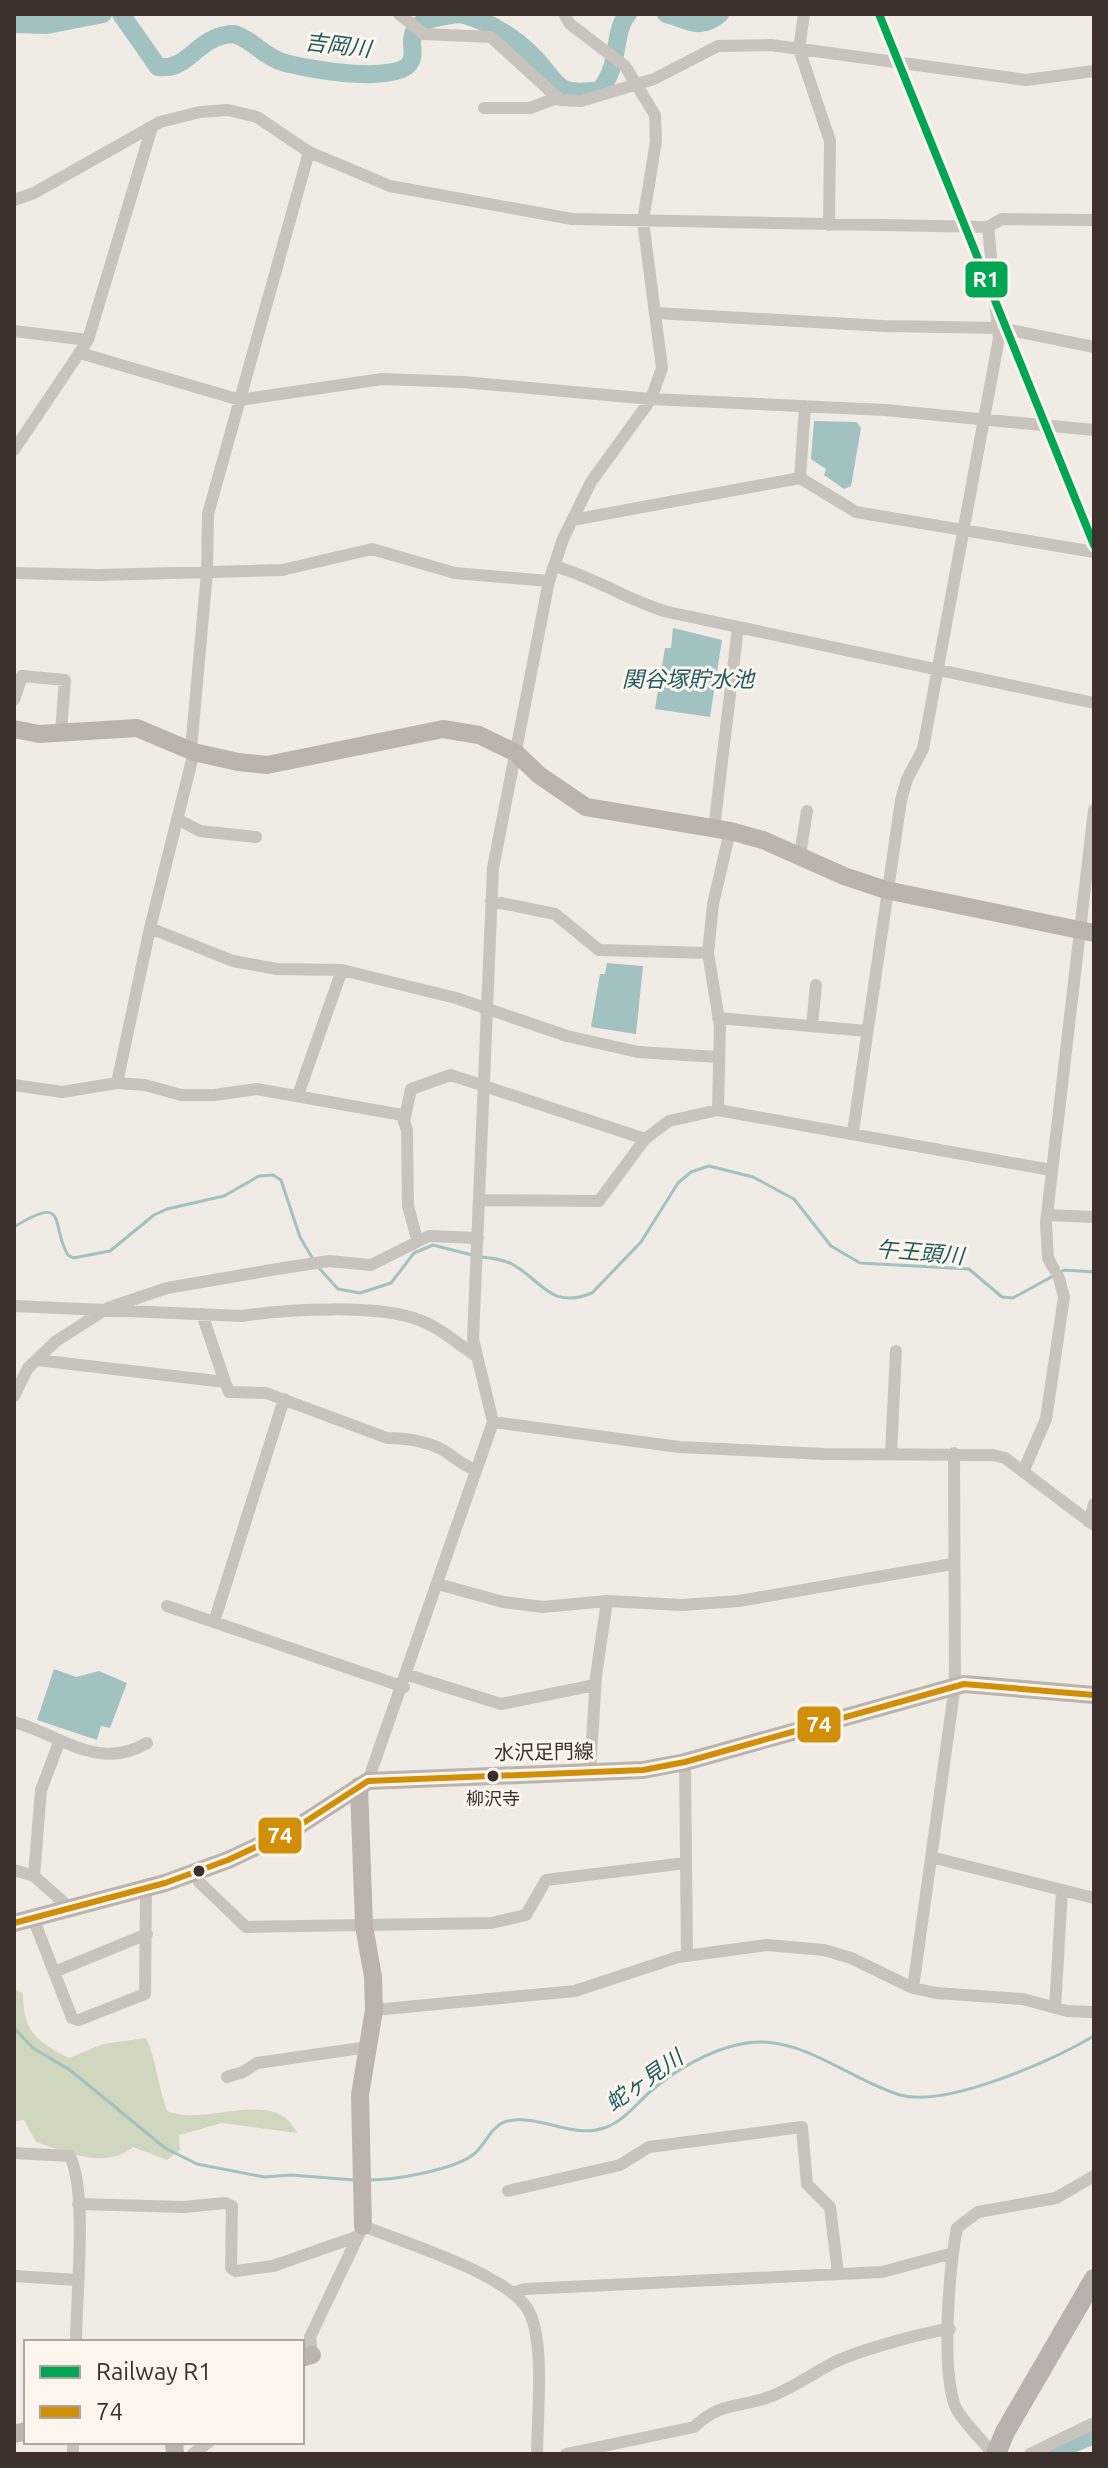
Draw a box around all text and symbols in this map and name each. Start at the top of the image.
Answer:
water label: 吉岡川 [304,28,374,61]
line badge: R1 [964,260,1009,299]
text: R1 [973,266,999,291]
water label: 関谷塚貯水池 [622,666,756,691]
water label: 午王頭川 [875,1235,967,1268]
line badge: 74 [796,1705,842,1744]
text: 74 [807,1711,831,1736]
street label: 水沢足門線 [494,1739,594,1764]
marker: 柳沢寺 [485,1768,501,1784]
place label: 柳沢寺 [466,1788,520,1808]
line badge: 74 [257,1816,303,1855]
text: 74 [268,1822,292,1847]
unlabelled marker [191,1863,207,1879]
water label: 蛇ヶ見川 [600,2043,689,2115]
legend [24,2340,304,2444]
text: Railway R1 [96,2358,212,2385]
text: 74 [96,2398,123,2425]

